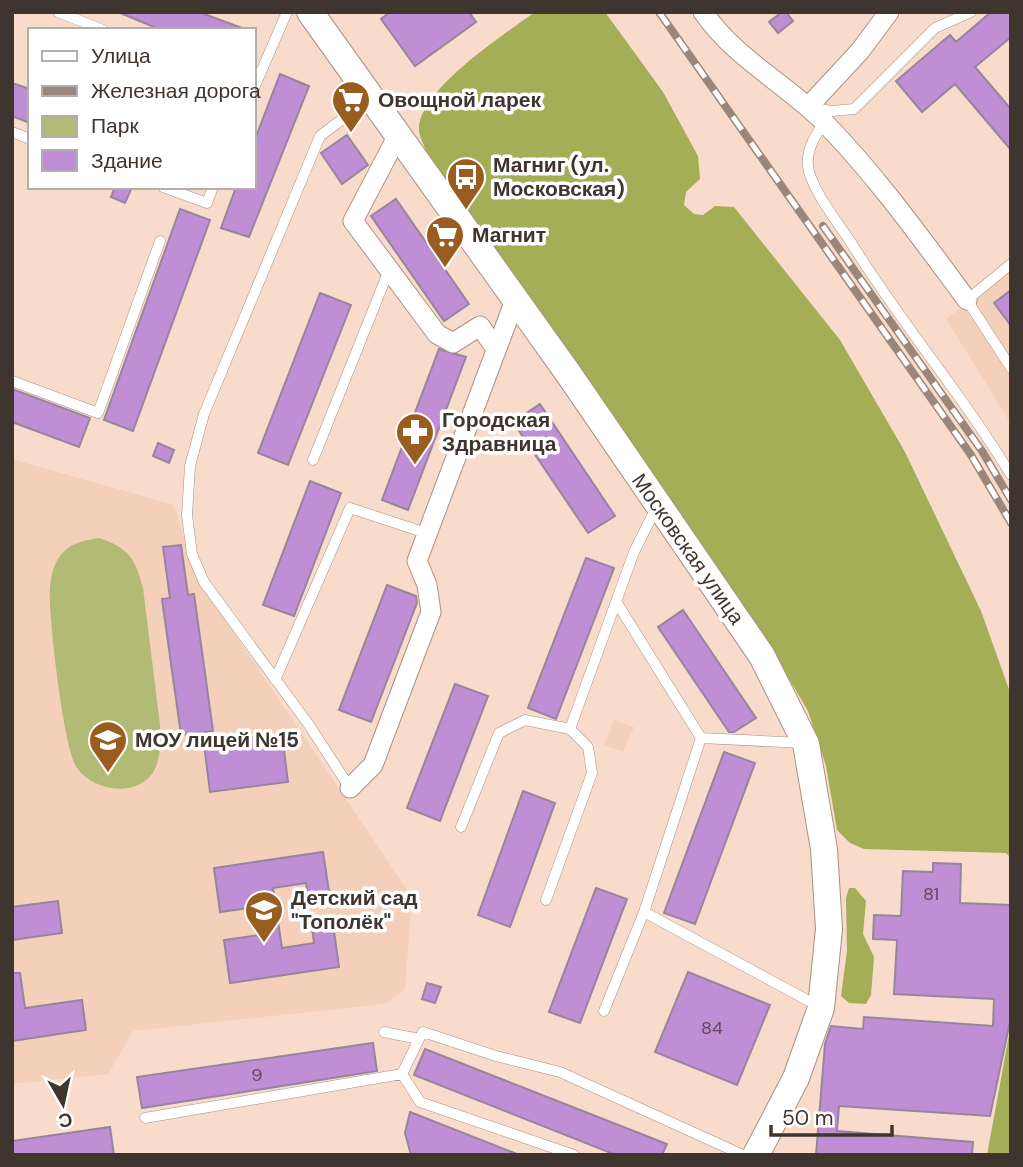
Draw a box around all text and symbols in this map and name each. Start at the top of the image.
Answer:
legend [28,28,256,189]
text: Улица [91,42,151,70]
text: Железная дорога [91,77,261,105]
supermarket icon: Овощной ларек [330,79,372,134]
place label: Овощной ларек [378,86,541,114]
text: Парк [91,112,139,140]
text: Здание [91,147,163,175]
place label: Магниг (ул. Московская) [493,151,625,203]
bus stop icon: Магниг (ул. Московская) [445,156,487,211]
supermarket icon: Магнит [424,214,466,269]
place label: Магнит [472,221,546,249]
place label: Городская Здравница [442,406,557,458]
pharmacy icon: Городская Здравница [394,411,436,466]
street label: Московская улица [625,468,751,630]
school or university icon: МОУ лицей №15 [87,719,129,774]
place label: МОУ лицей №15 [135,726,299,754]
house number: 81 [923,882,939,906]
place label: Детский сад "Тополёк" [291,884,418,936]
school or university icon: Детский сад "Тополёк" [243,889,285,944]
house number: 84 [701,1016,723,1040]
house number: 9 [251,1063,263,1087]
north arrow [28,1069,98,1139]
scale bar [771,1094,892,1138]
text: 50 m [782,1104,833,1132]
text: С [57,1107,74,1134]

